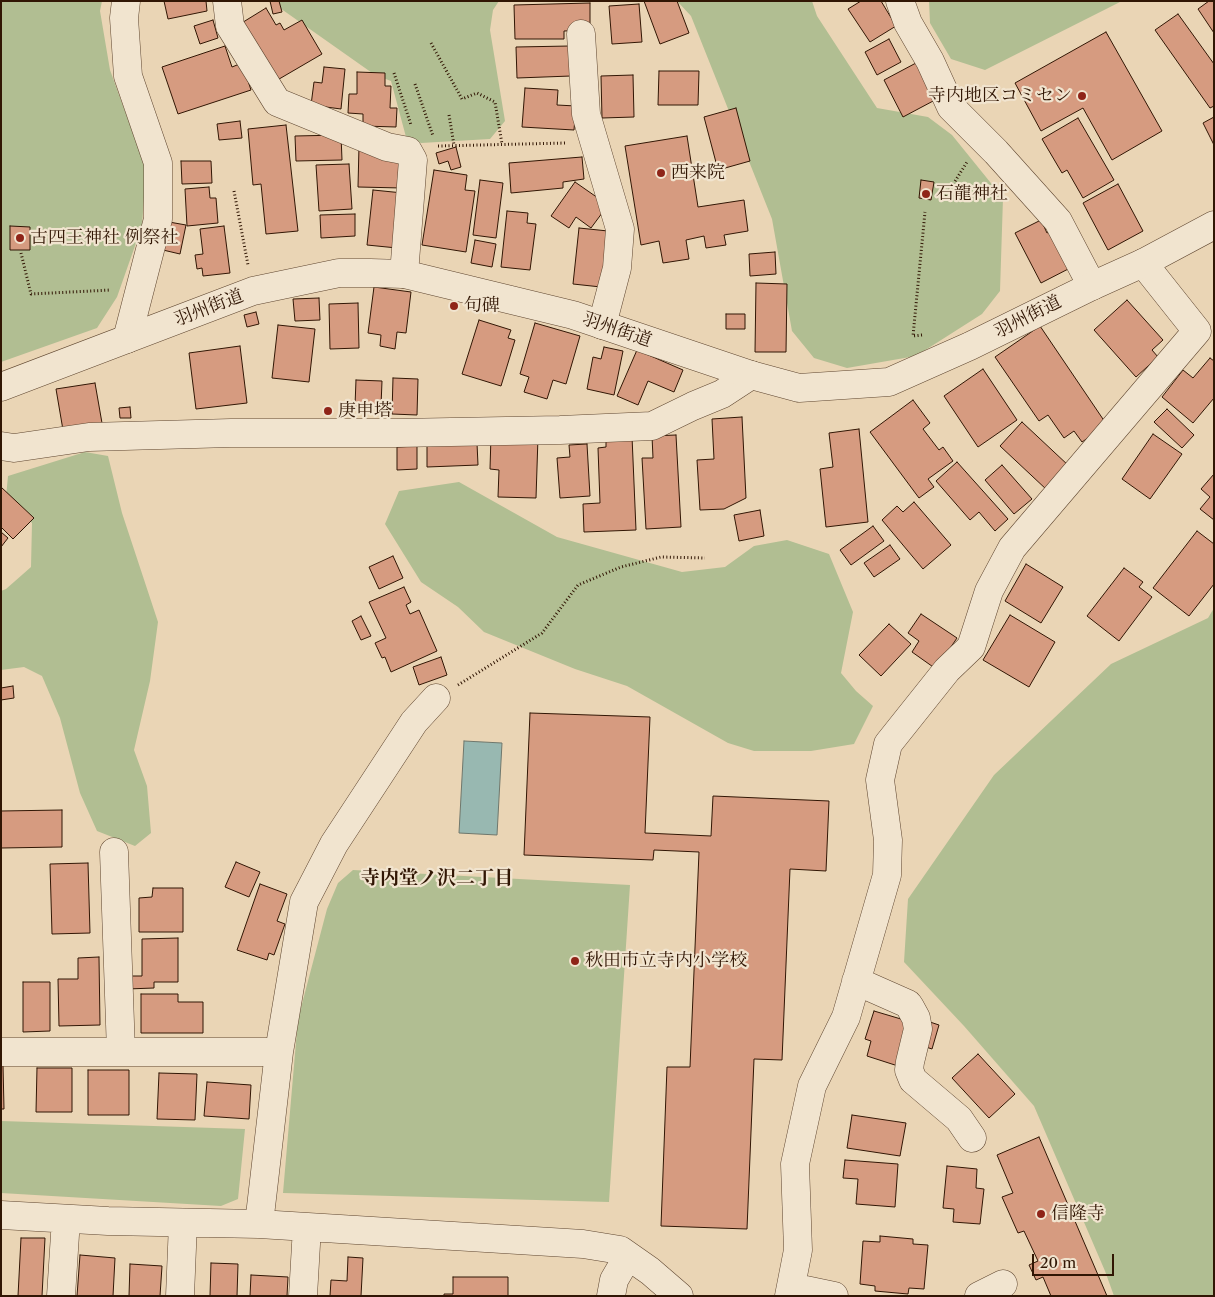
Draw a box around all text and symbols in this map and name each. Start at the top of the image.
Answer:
place label: 寺内地区コミセン [928,85,1072,107]
marker: 寺内地区コミセン [1076,90,1088,102]
place label: 西来院 [671,162,725,184]
marker: 西来院 [655,167,667,179]
place label: 石龍神社 [936,183,1008,205]
marker: 石龍神社 [920,188,932,200]
place label: 古四王神社 例祭社 [30,227,179,249]
marker: 古四王神社 例祭社 [14,232,26,244]
street label: 羽州街道 [172,285,246,331]
street label: 羽州街道 [991,291,1065,343]
place label: 句碑 [464,295,500,317]
marker: 句碑 [448,300,460,312]
street label: 羽州街道 [579,308,655,352]
place label: 庚申塔 [338,400,392,422]
marker: 庚申塔 [322,405,334,417]
district label: 寺内堂ノ沢二丁目 [361,868,513,890]
place label: 秋田市立寺内小学校 [585,950,747,972]
marker: 秋田市立寺内小学校 [569,955,581,967]
place label: 信隆寺 [1051,1203,1105,1225]
marker: 信隆寺 [1035,1208,1047,1220]
scale bar [1035,1244,1118,1276]
text: 20 m [1040,1253,1076,1272]

